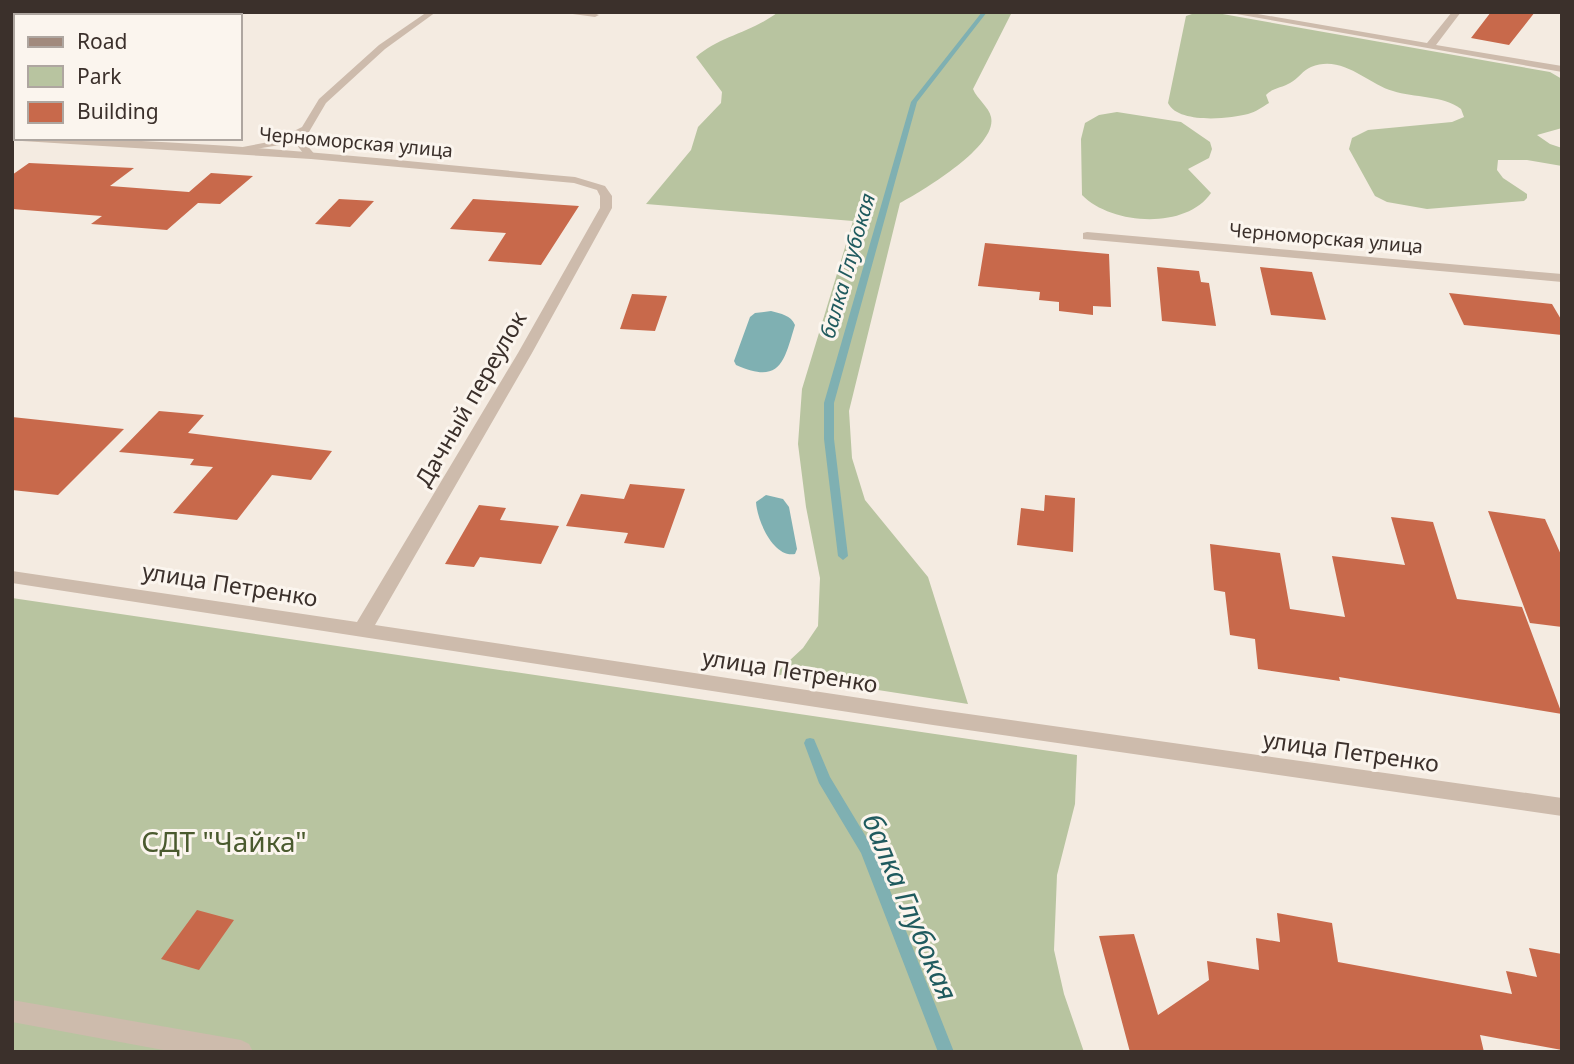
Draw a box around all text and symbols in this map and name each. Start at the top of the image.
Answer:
legend [14,14,242,140]
text: Road [77,27,127,55]
text: Park [77,62,122,90]
text: Building [77,97,159,125]
street label: Черноморская улица [258,121,454,163]
water label: балка Глубокая [813,190,881,341]
street label: Черноморская улица [1228,217,1424,259]
street label: Дачный переулок [407,304,534,492]
street label: улица Петренко [140,554,320,614]
street label: улица Петренко [700,640,880,700]
street label: улица Петренко [1261,723,1441,779]
water label: балка Глубокая [854,807,967,1006]
park label: СДТ "Чайка" [141,822,307,860]

